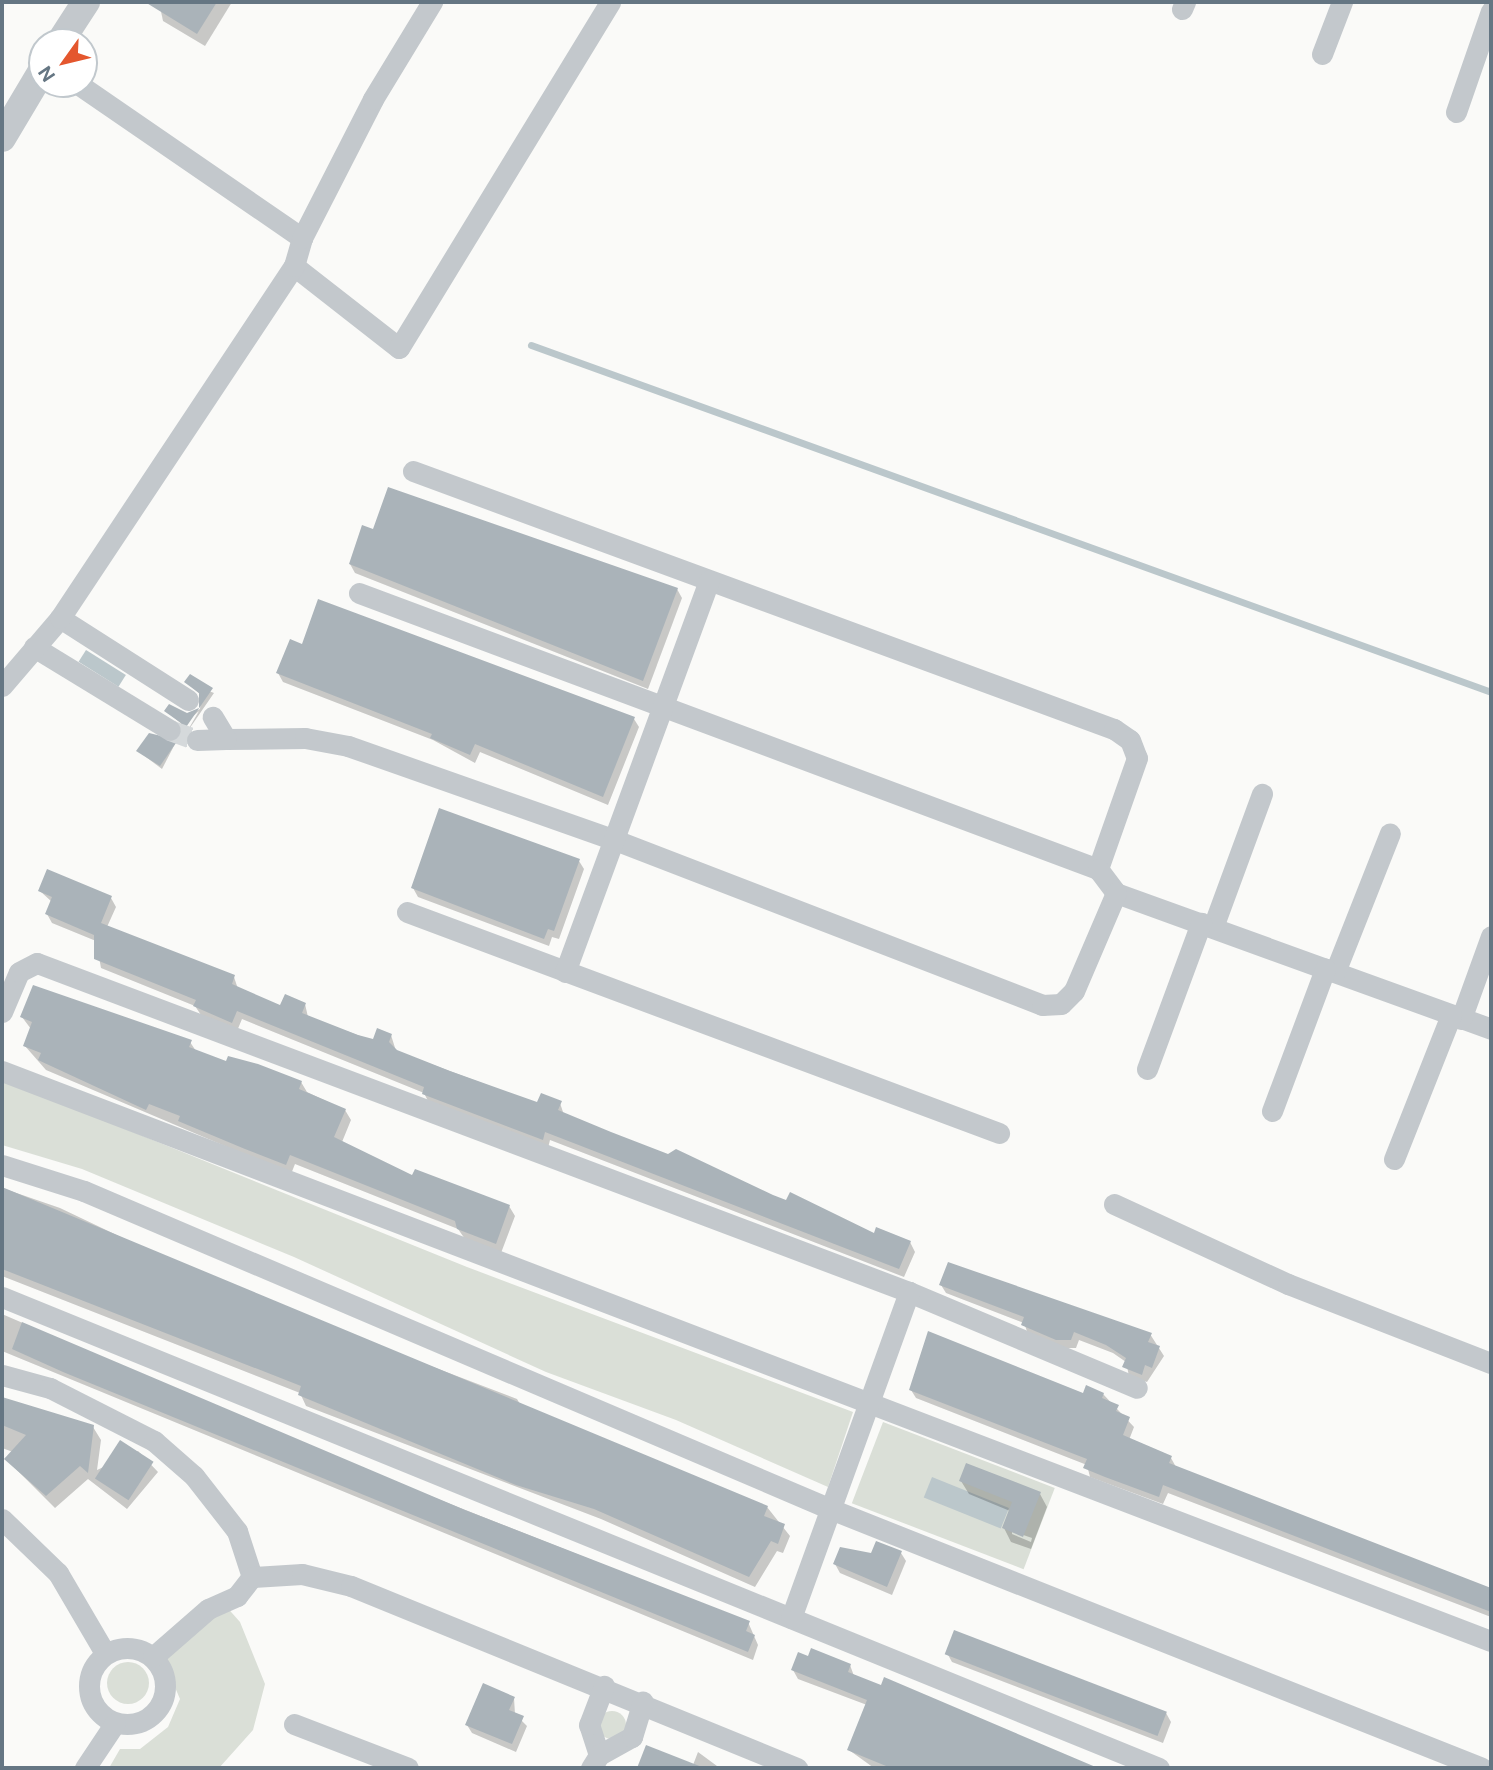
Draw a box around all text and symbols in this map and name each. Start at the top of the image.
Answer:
north arrow [28,28,98,98]
text: N [33,61,61,87]

